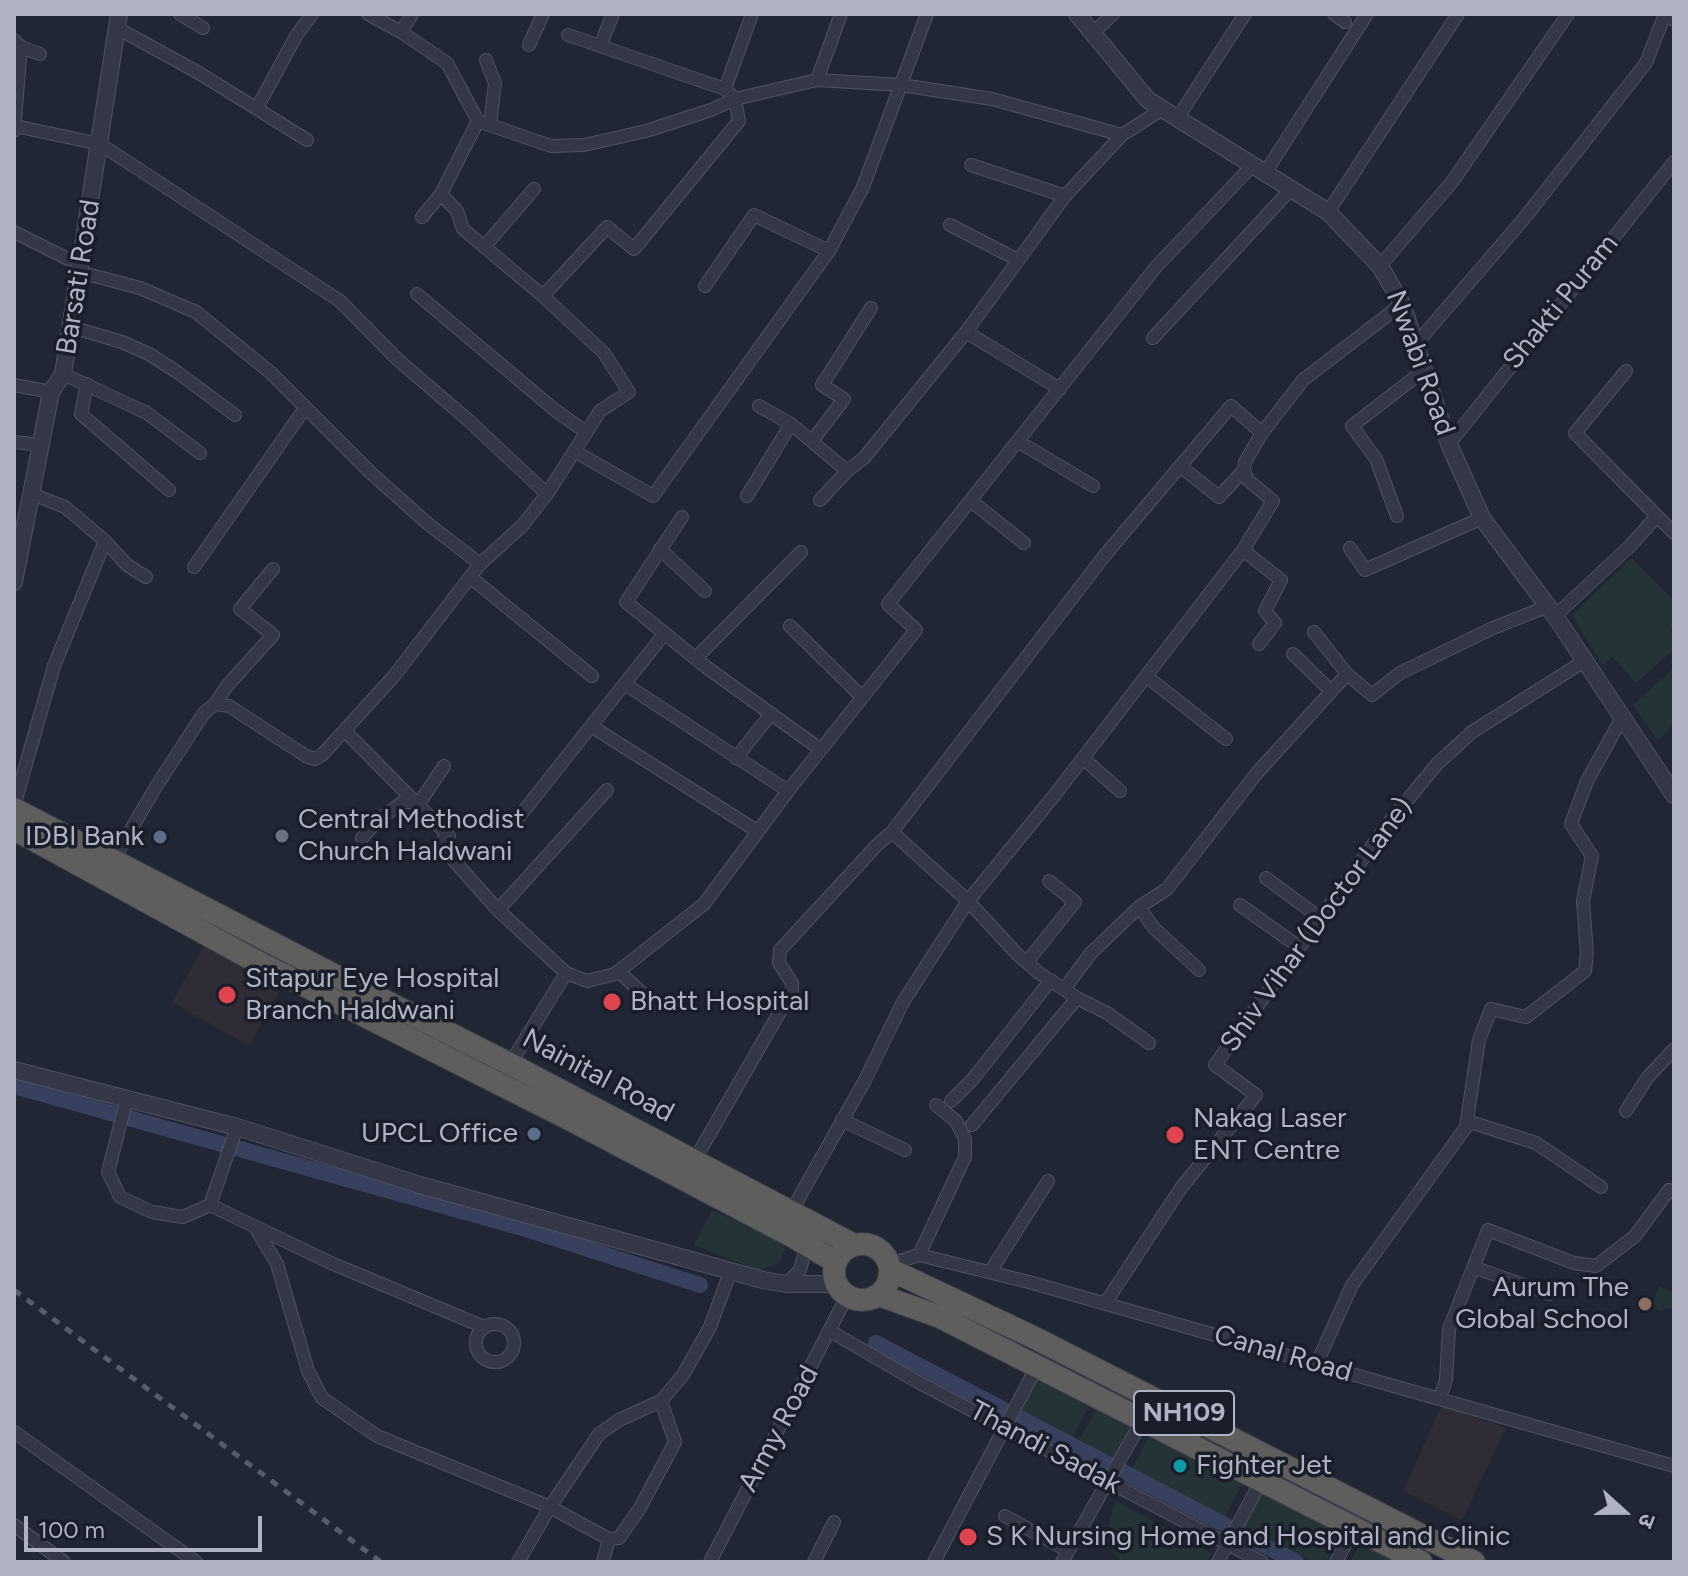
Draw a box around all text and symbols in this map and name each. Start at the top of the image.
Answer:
street label: Barsati Road [50,197,108,357]
street label: Shakti Puram [1496,228,1626,376]
street label: Nwabi Road [1378,286,1462,440]
street label: Shiv Vihar (Doctor Lane) [1213,791,1421,1059]
place label: Central Methodist Church Haldwani [298,803,524,869]
place label: IDBI Bank [25,820,144,854]
marker: Central Methodist Church Haldwani [273,827,291,845]
marker: IDBI Bank [151,828,169,846]
place label: Sitapur Eye Hospital Branch Haldwani [245,962,500,1028]
marker: Sitapur Eye Hospital Branch Haldwani [216,984,238,1006]
place label: Bhatt Hospital [630,985,809,1019]
marker: Bhatt Hospital [601,991,623,1013]
street label: Nainital Road [516,1022,680,1130]
place label: Nakag Laser ENT Centre [1193,1102,1347,1168]
place label: UPCL Office [361,1117,518,1151]
marker: Nakag Laser ENT Centre [1164,1124,1186,1146]
marker: UPCL Office [525,1125,543,1143]
place label: Aurum The Global School [1455,1271,1629,1337]
marker: Aurum The Global School [1636,1295,1654,1313]
street label: Canal Road [1210,1318,1356,1390]
street label: Army Road [732,1360,826,1498]
road number: NH109 [1134,1391,1234,1435]
street label: Thandi Sadak [964,1394,1126,1502]
place label: Fighter Jet [1196,1449,1332,1483]
marker: Fighter Jet [1171,1457,1189,1475]
north arrow [1584,1472,1664,1552]
scale bar [28,1500,266,1550]
text: उ [1632,1510,1662,1532]
text: 100 m [38,1515,105,1544]
place label: S K Nursing Home and Hospital and Clinic [986,1520,1510,1554]
marker: S K Nursing Home and Hospital and Clinic [957,1526,979,1548]

